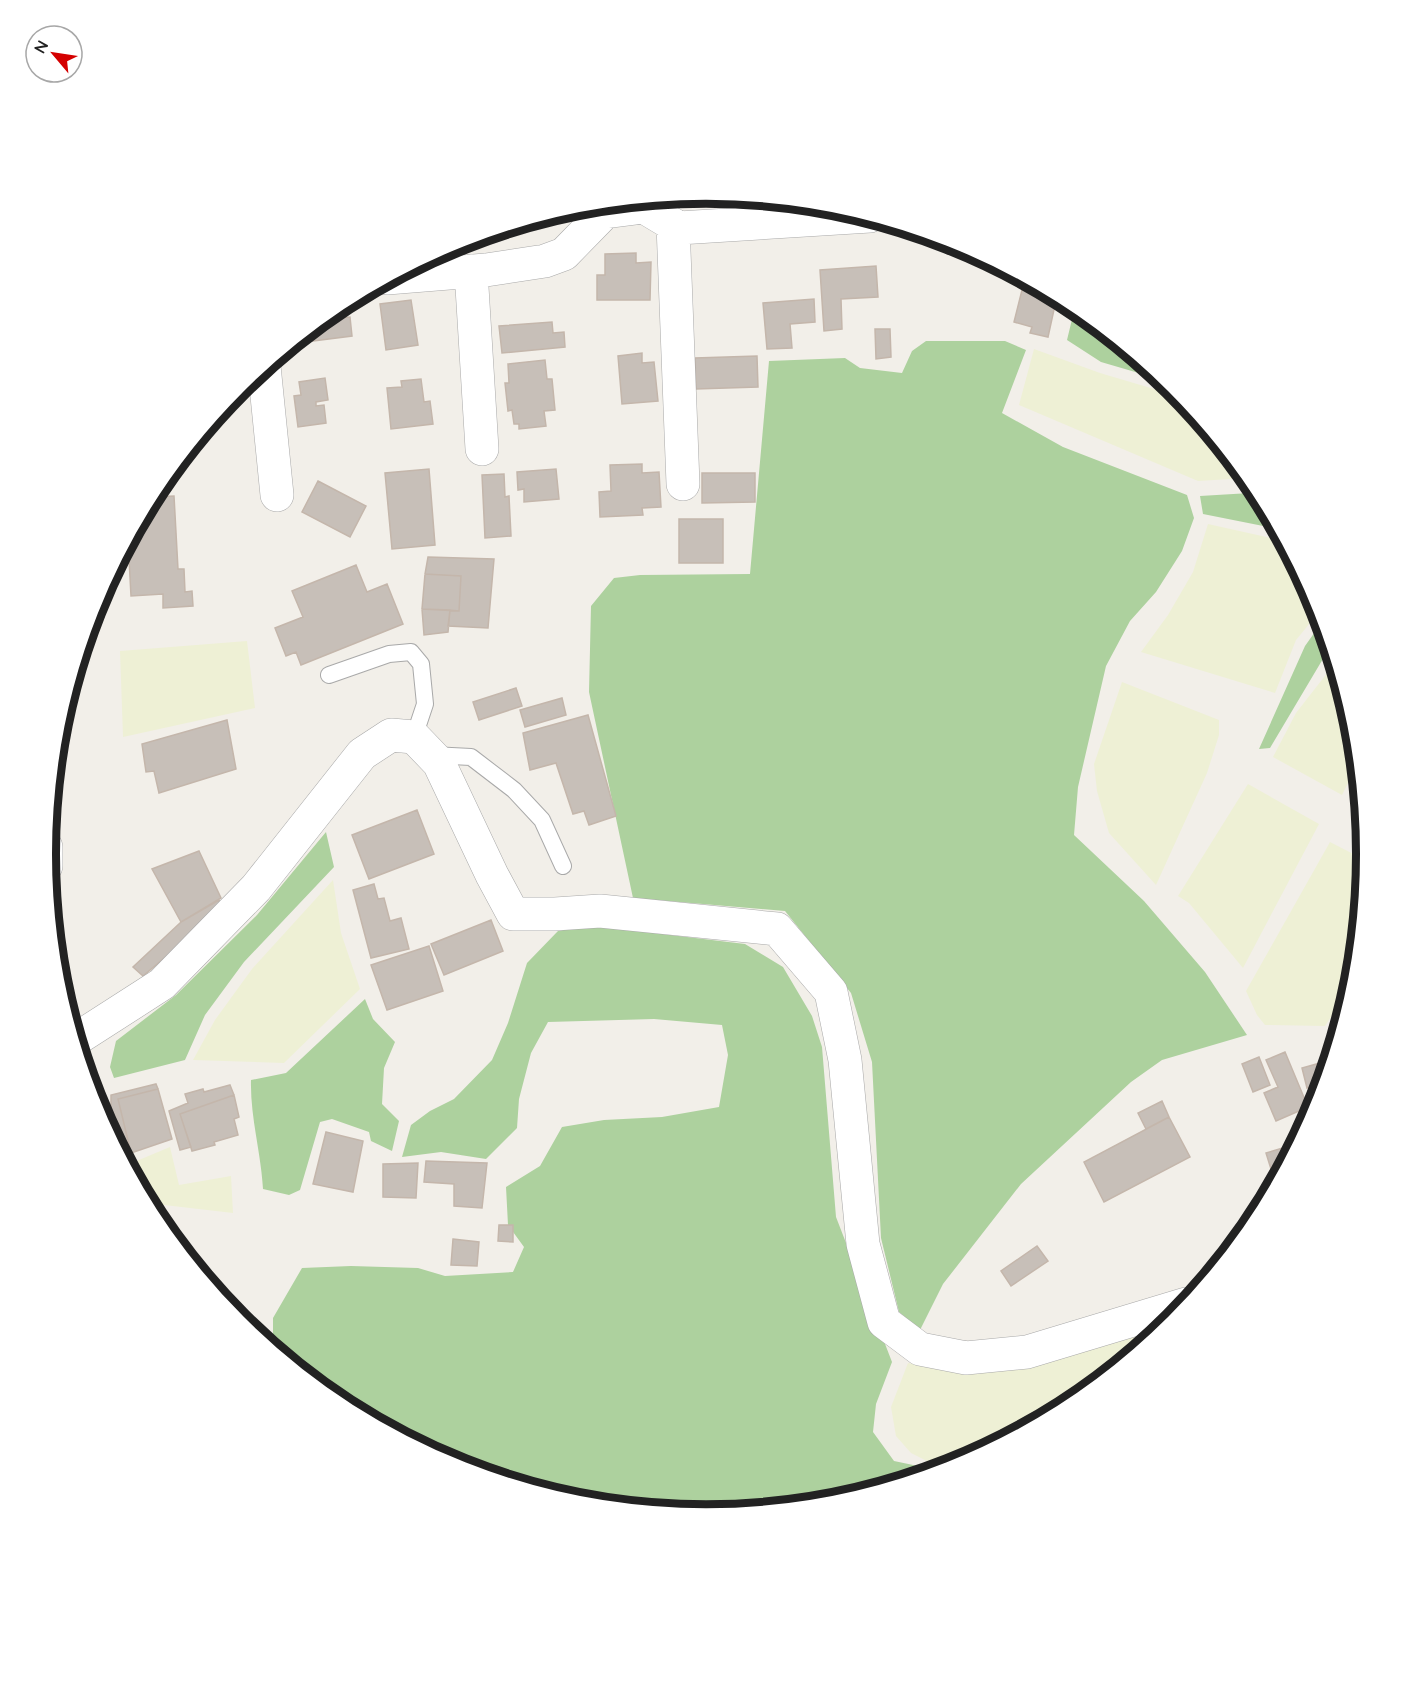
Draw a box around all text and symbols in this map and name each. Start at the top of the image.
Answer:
north arrow [24,24,84,84]
text: N [29,37,52,57]

